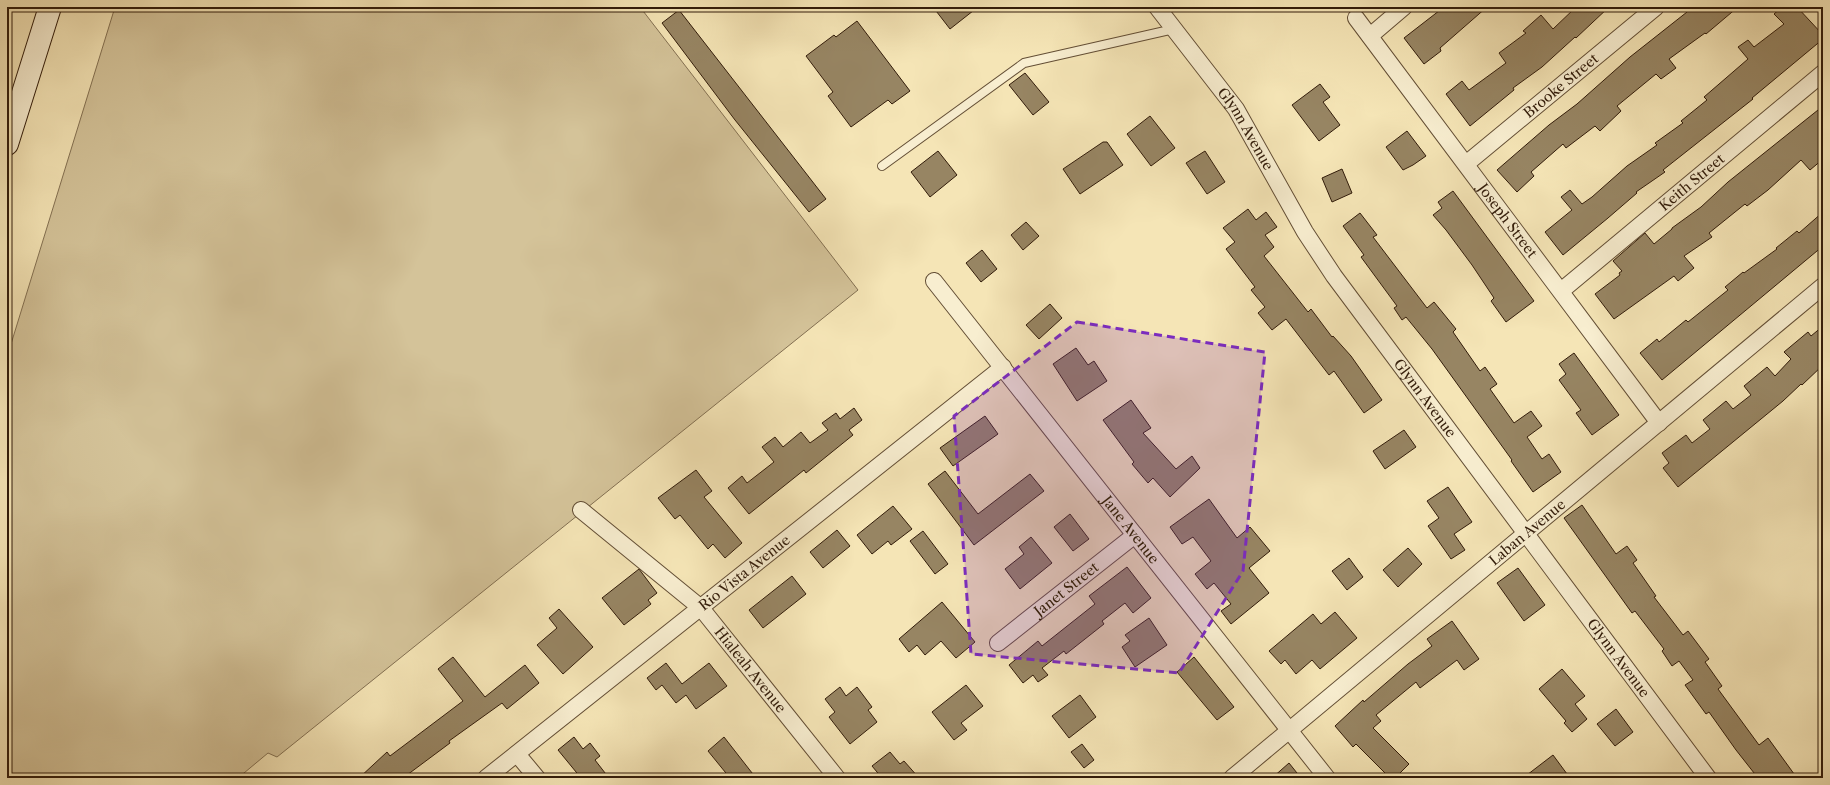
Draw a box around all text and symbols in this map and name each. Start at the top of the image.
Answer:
street label: Brooke Street [1520,50,1602,122]
street label: Glynn Avenue [1214,84,1278,174]
street label: Keith Street [1655,150,1728,215]
street label: Joseph Street [1473,178,1541,261]
street label: Glynn Avenue [1390,355,1460,441]
street label: Jane Avenue [1097,490,1163,567]
street label: Laban Avenue [1485,495,1569,569]
street label: Rio Vista Avenue [695,531,794,614]
street label: Janet Street [1029,558,1102,621]
street label: Glynn Avenue [1583,615,1654,701]
street label: Hialeah Avenue [711,623,790,716]

